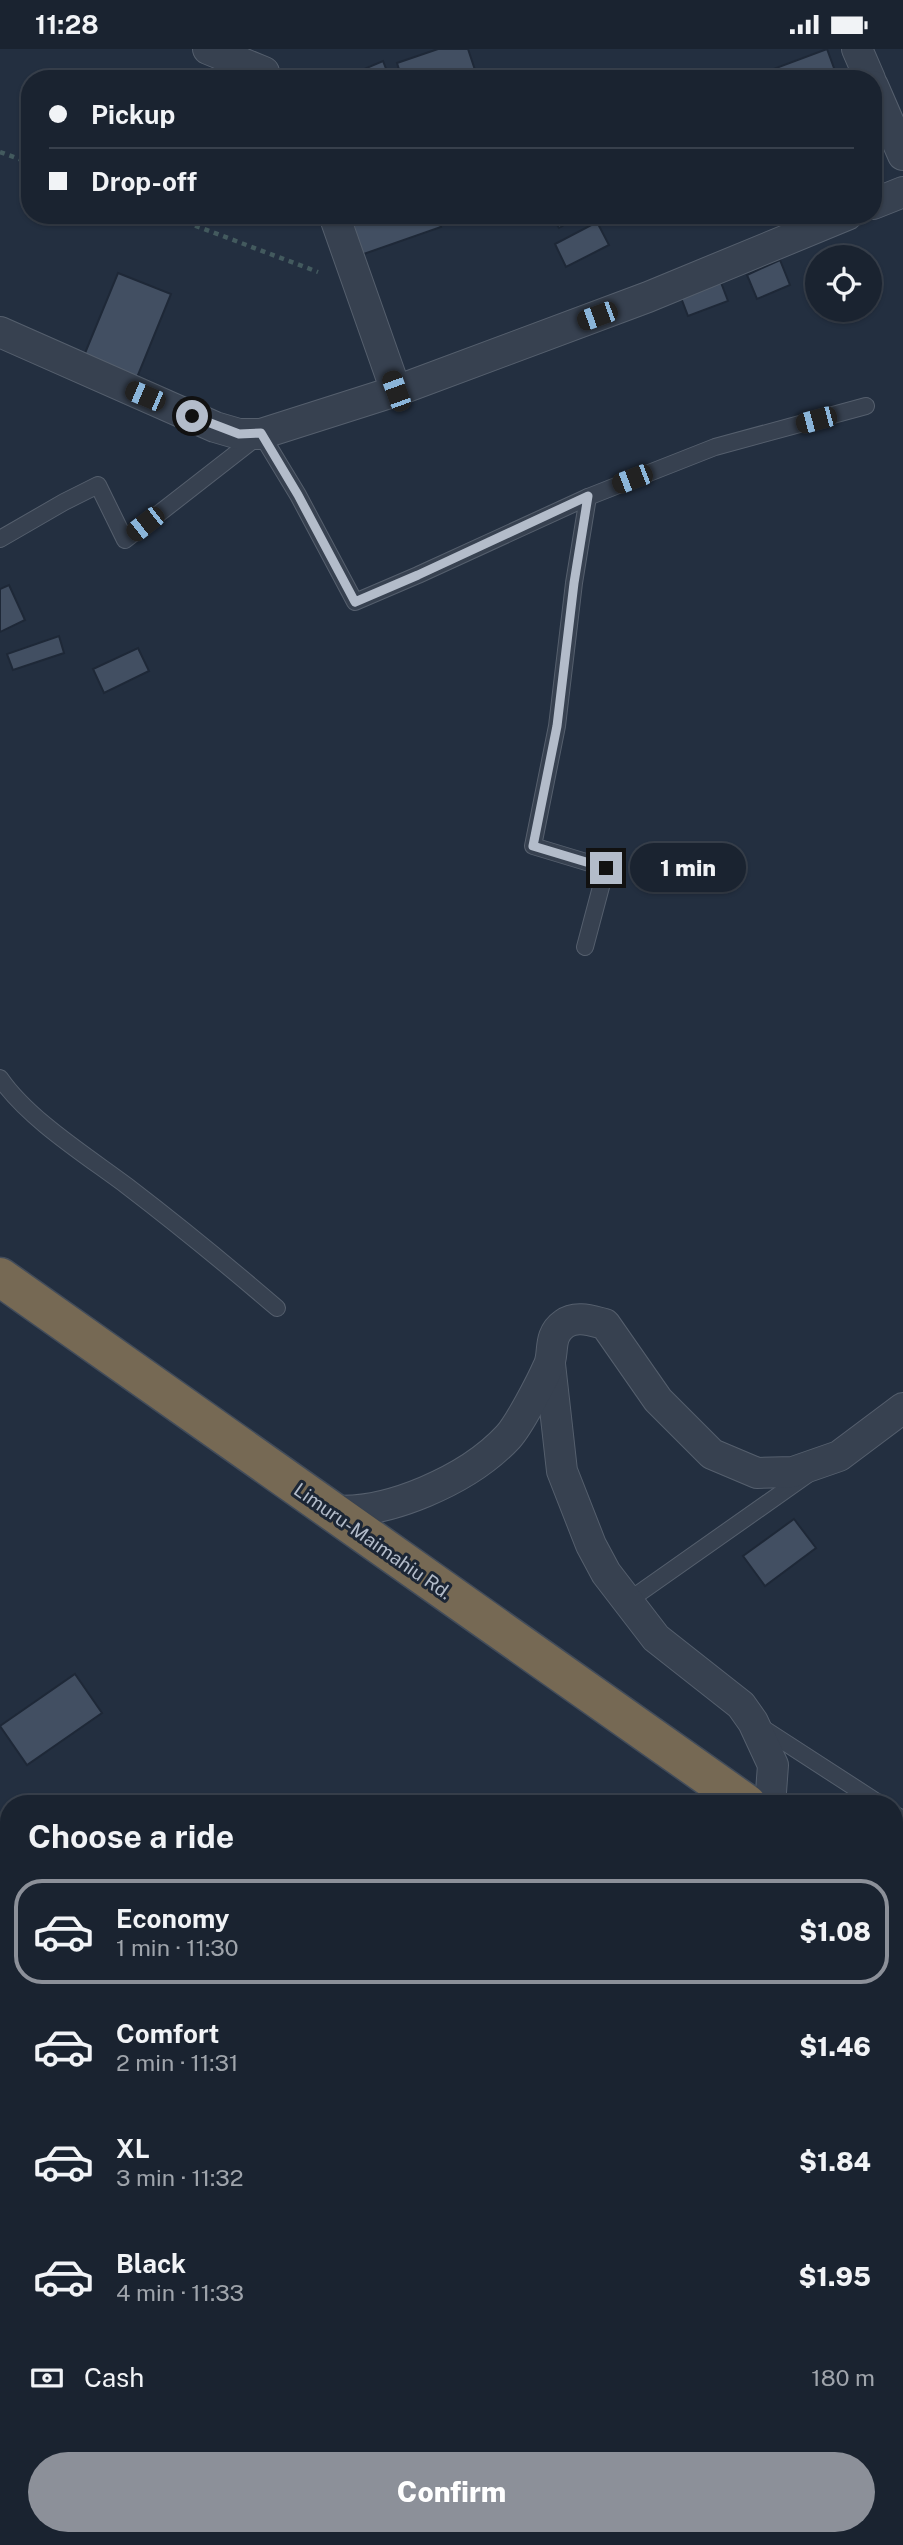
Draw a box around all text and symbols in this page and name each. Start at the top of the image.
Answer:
text: 11:28 [35,9,99,40]
text: Pickup [91,99,175,130]
text: Drop-off [91,166,197,197]
map controls [805,245,882,322]
button: locate [805,245,882,322]
car [574,299,621,333]
car [379,368,414,414]
car [122,378,169,414]
route start [176,400,208,432]
car [793,404,840,436]
car [609,462,656,496]
car [122,503,169,545]
callout: 1 min [630,843,746,893]
route end [590,852,622,884]
text: 1 min [660,854,716,881]
street label: Limuru-Maimahiu Rd. [290,1478,456,1604]
text: Choose a ride [28,1818,234,1855]
icon: car [32,1900,95,1963]
text: Economy [116,1903,229,1934]
text: $1.08 [799,1916,871,1947]
text: 1 min · 11:30 [116,1934,239,1961]
icon: car [32,2015,95,2078]
text: Comfort [116,2018,219,2049]
text: $1.46 [799,2031,871,2062]
text: 2 min · 11:31 [116,2049,238,2076]
icon: car [32,2130,95,2193]
text: XL [116,2133,150,2164]
text: $1.84 [799,2146,871,2177]
text: 3 min · 11:32 [116,2164,244,2191]
icon: car [32,2245,95,2308]
text: Black [116,2248,186,2279]
text: $1.95 [799,2261,871,2292]
text: 4 min · 11:33 [116,2279,244,2306]
icon: cash [28,2359,66,2397]
text: Cash [84,2362,144,2393]
text: 180 m [811,2364,875,2391]
button: Confirm [28,2452,875,2532]

